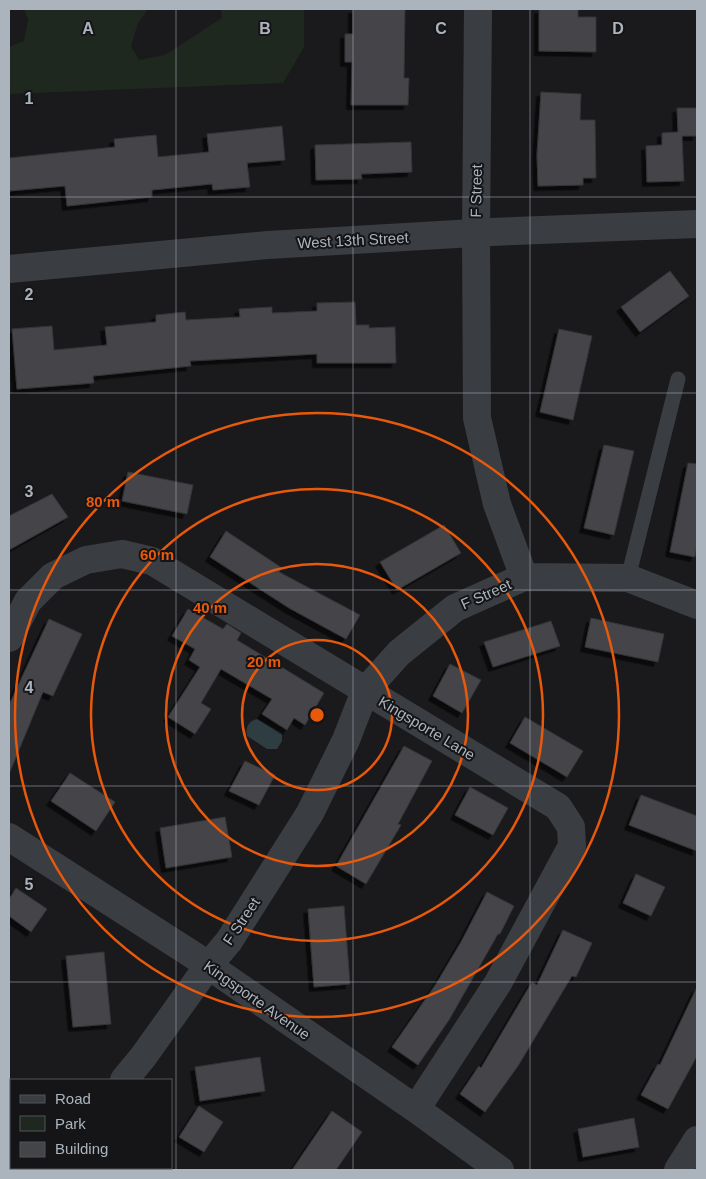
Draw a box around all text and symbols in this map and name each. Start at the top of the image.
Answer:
text: A [82,20,94,37]
text: B [259,20,271,37]
text: C [435,20,447,37]
text: D [612,20,624,37]
text: 1 [25,90,34,107]
street label: F Street [467,163,485,218]
street label: West 13th Street [297,229,410,251]
text: 2 [25,286,34,303]
text: 3 [25,483,34,500]
text: 80 m [86,493,120,510]
text: 60 m [140,546,174,563]
street label: F Street [458,575,515,613]
text: 40 m [193,599,227,616]
text: 20 m [247,653,281,670]
text: 4 [25,679,34,696]
street label: Kingsporte Lane [376,693,478,763]
centre of rings [308,706,326,724]
text: 5 [25,876,34,893]
street label: F Street [219,893,263,948]
street label: Kingsporte Avenue [201,957,313,1043]
legend [10,1079,172,1169]
text: Road [55,1090,91,1107]
text: Park [55,1115,86,1132]
text: Building [55,1140,108,1157]

